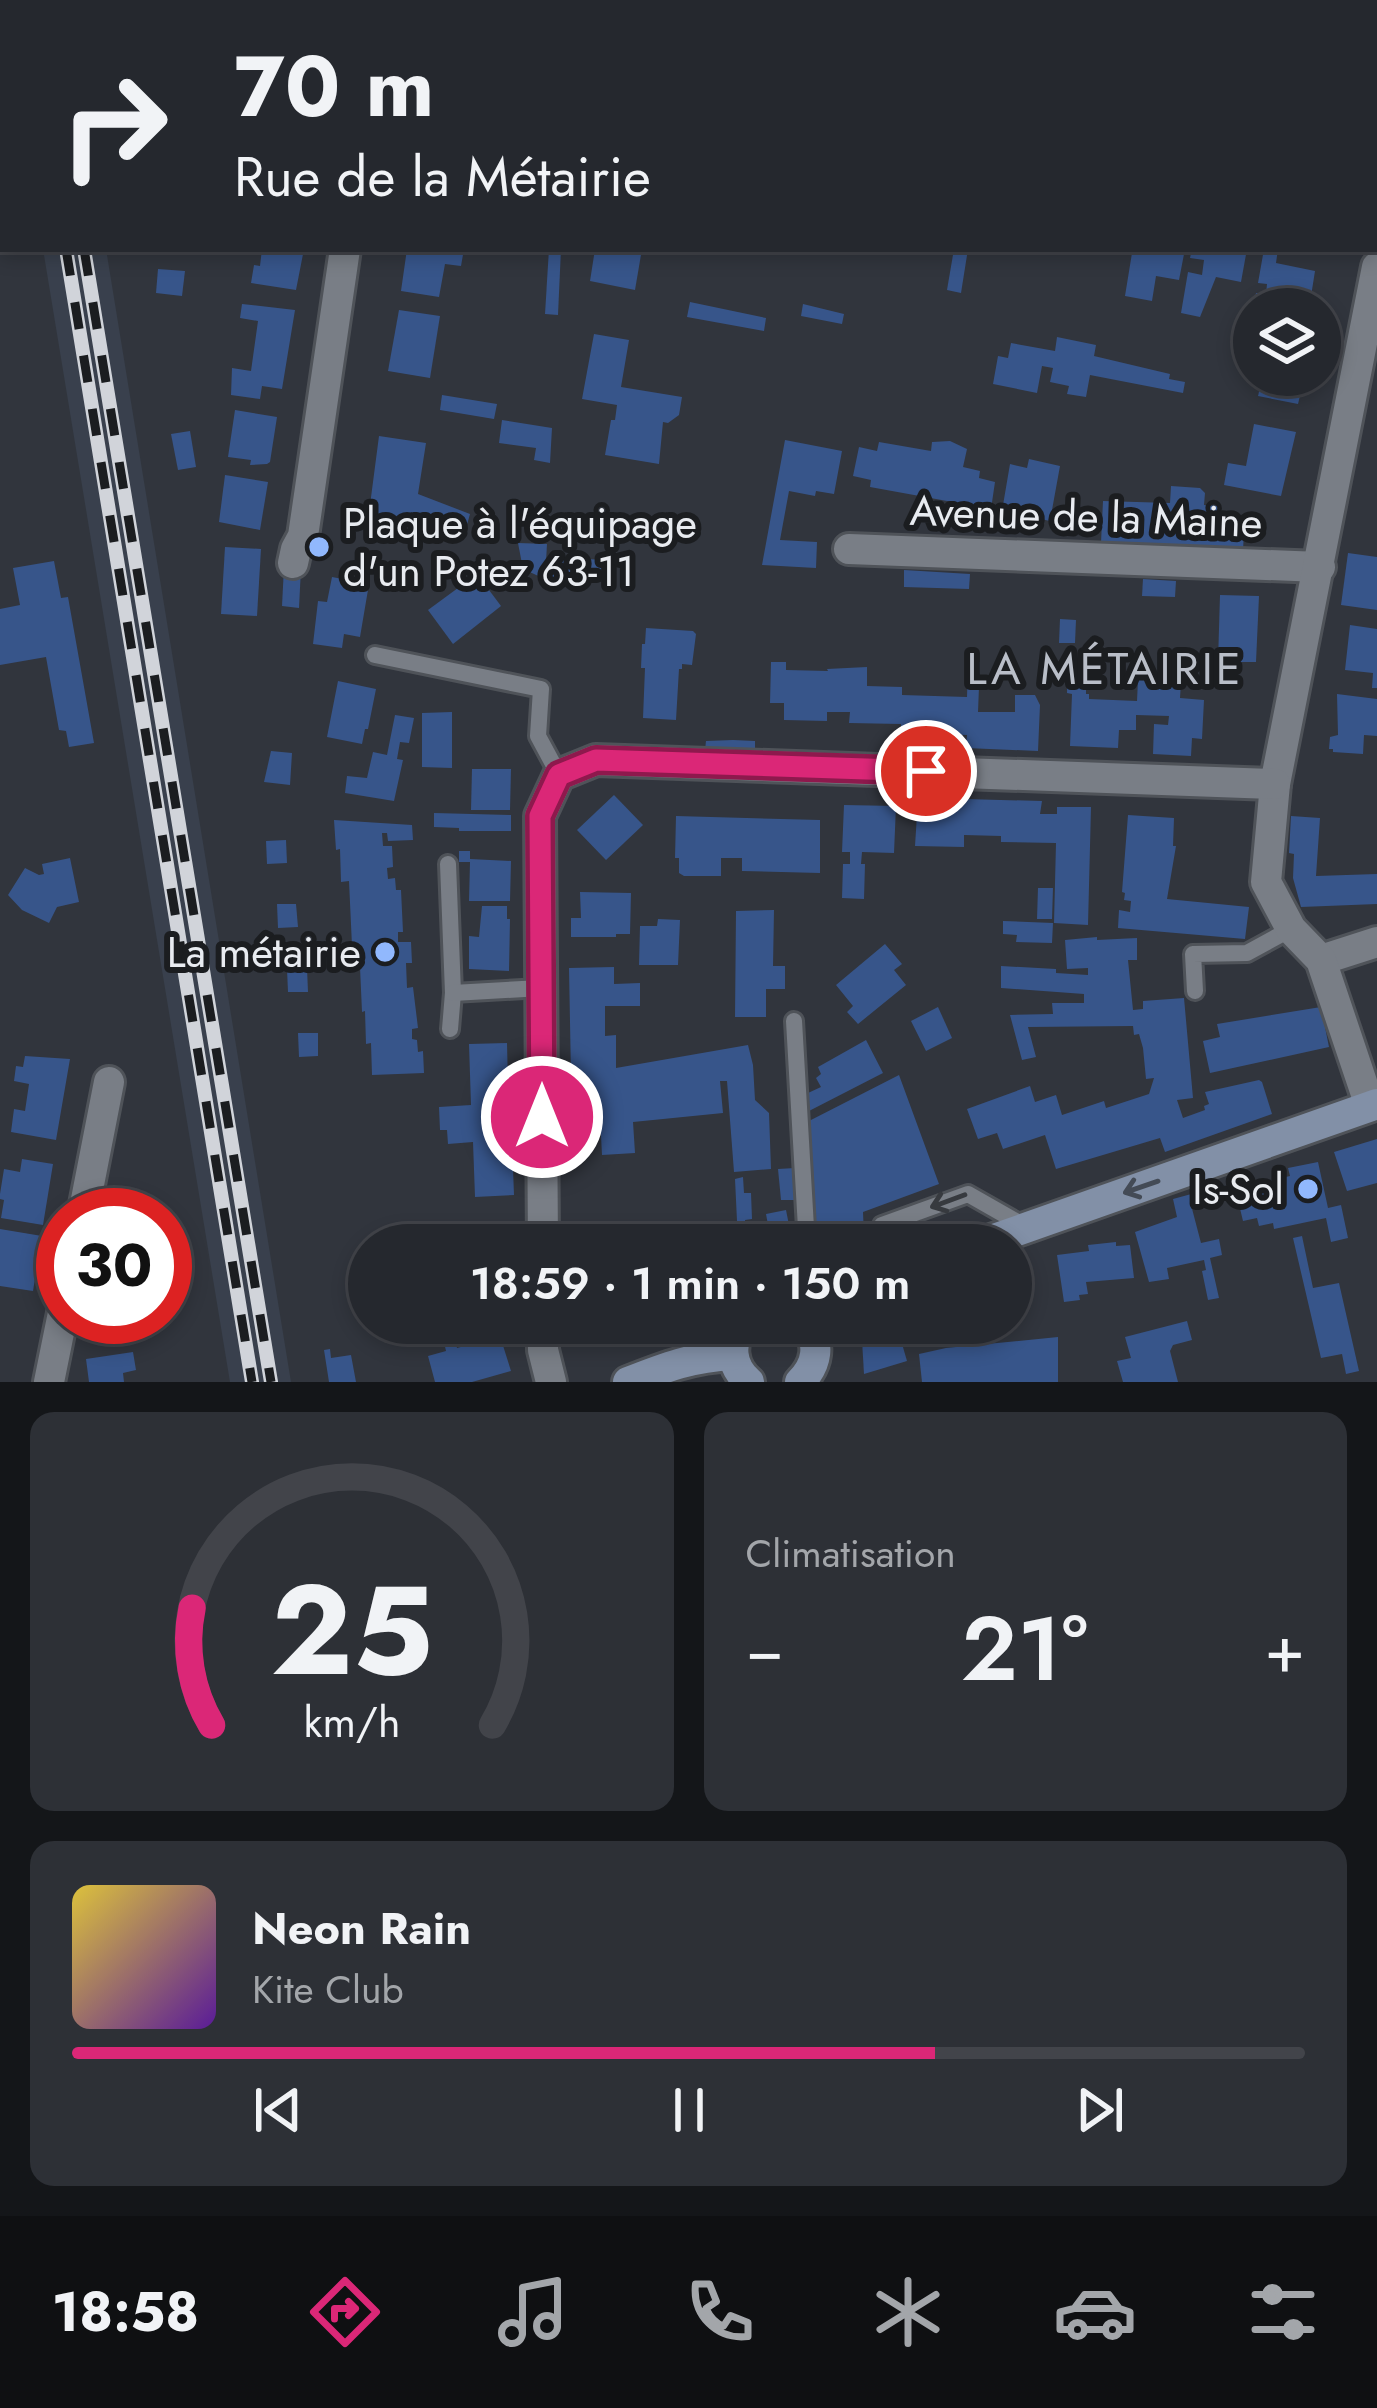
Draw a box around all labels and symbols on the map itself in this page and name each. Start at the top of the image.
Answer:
street label: Avenue de la Maine [909,480,1263,553]
place label: Plaque à l'équipage d'un Potez 63-11 [343,493,697,602]
marker: Plaque à l'équipage d'un Potez 63-11 [306,534,332,560]
district label: LA MÉTAIRIE [966,636,1244,701]
pin [875,720,977,822]
place label: La métairie [167,922,361,983]
marker: La métairie [372,939,398,965]
position arrow [479,1054,605,1180]
place label: Is-Sol [1192,1159,1284,1220]
marker: Is-Sol [1295,1176,1321,1202]
one-way arrow [1123,1178,1160,1199]
speed limit sign: 30 [36,1188,192,1344]
one-way arrow [930,1192,967,1214]

